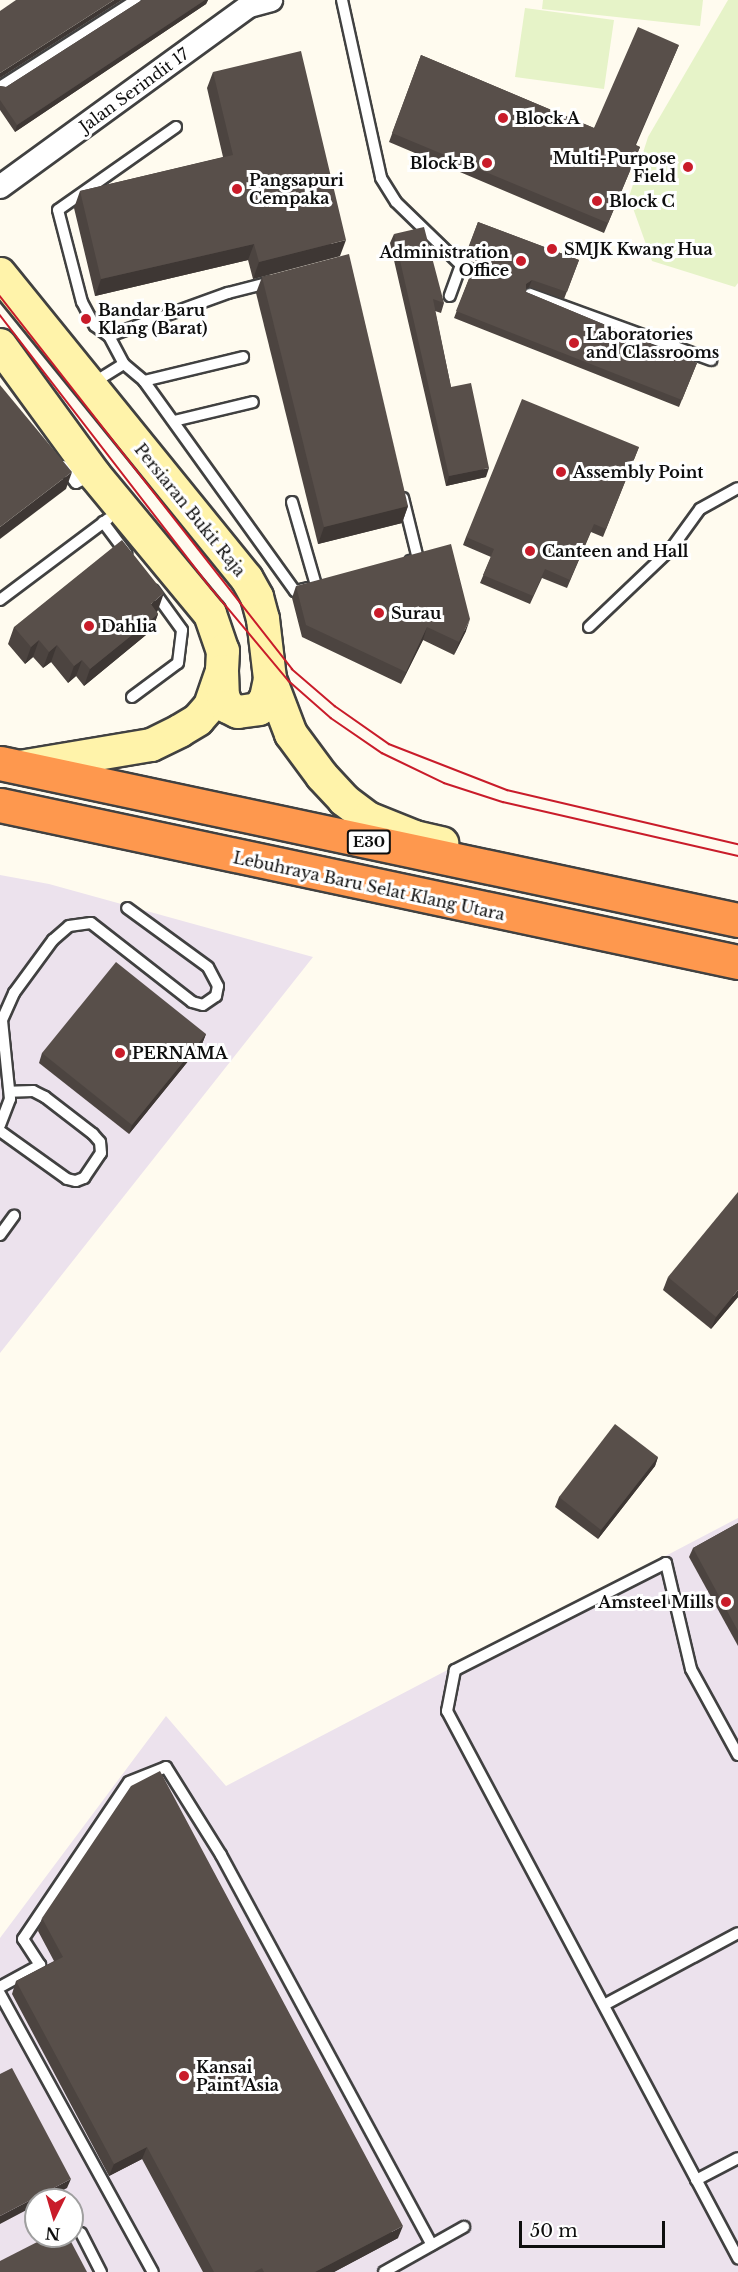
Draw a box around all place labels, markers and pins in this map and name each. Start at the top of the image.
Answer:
place label: Block A [515,108,581,128]
marker: Block A [496,111,510,125]
place label: Multi-Purpose Field [553,148,676,186]
place label: Block B [409,153,475,173]
marker: Block B [480,156,494,170]
marker: Multi-Purpose Field [681,160,695,174]
place label: Pangsapuri Cempaka [249,170,344,208]
marker: Pangsapuri Cempaka [230,182,244,196]
place label: Block C [609,191,675,211]
marker: Block C [590,194,604,208]
place label: SMJK Kwang Hua [564,239,713,259]
place label: Administration Office [380,242,509,280]
marker: SMJK Kwang Hua [545,242,559,256]
marker: Administration Office [514,254,528,268]
place label: Bandar Baru Klang (Barat) [98,300,208,338]
marker: Bandar Baru Klang (Barat) [79,312,93,326]
place label: Laboratories and Classrooms [586,324,719,362]
marker: Laboratories and Classrooms [567,336,581,350]
place label: Assembly Point [573,462,704,482]
marker: Assembly Point [554,465,568,479]
place label: Canteen and Hall [542,541,689,561]
marker: Canteen and Hall [523,544,537,558]
place label: Surau [391,603,441,623]
marker: Surau [372,606,386,620]
place label: Dahlia [101,616,157,636]
marker: Dahlia [82,619,96,633]
place label: PERNAMA [132,1043,228,1063]
marker: PERNAMA [113,1046,127,1060]
place label: Amsteel Mills [598,1592,714,1612]
marker: Amsteel Mills [719,1595,733,1609]
place label: Kansai Paint Asia [196,2057,280,2095]
marker: Kansai Paint Asia [177,2069,191,2083]

